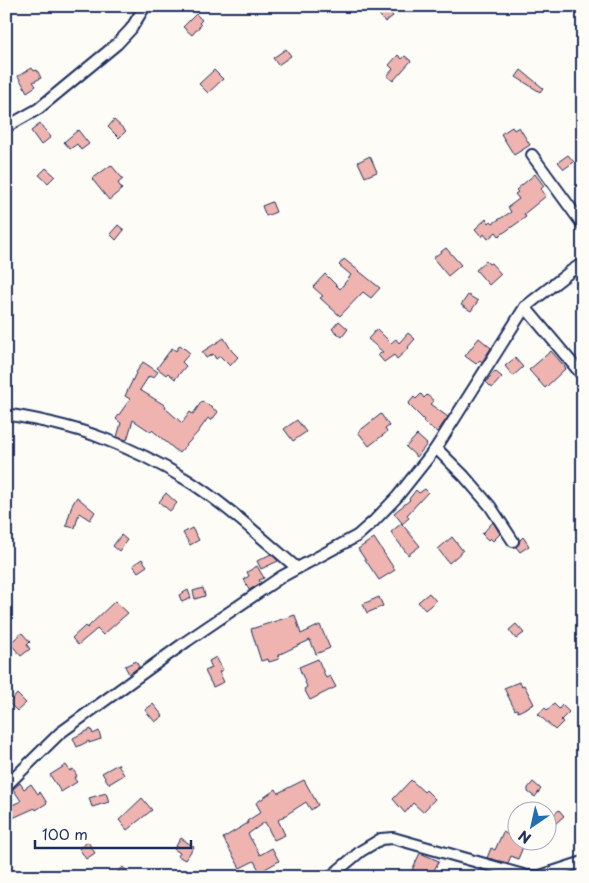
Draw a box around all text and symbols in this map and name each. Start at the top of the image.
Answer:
north arrow [506,800,556,850]
scale bar [35,818,191,850]
text: 100 m [42,822,88,845]
text: N [514,825,535,849]

